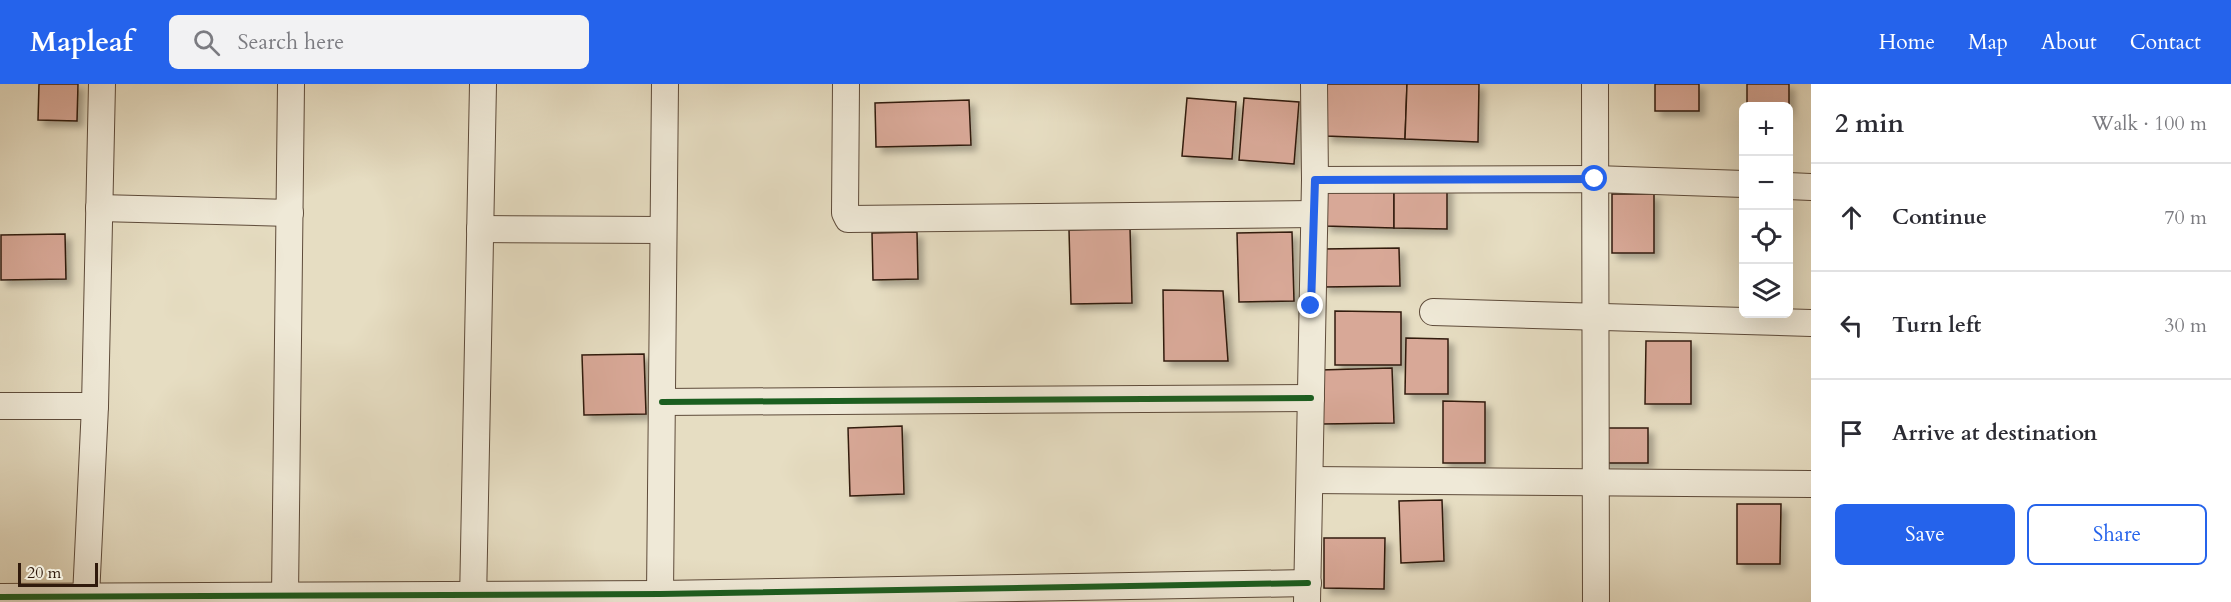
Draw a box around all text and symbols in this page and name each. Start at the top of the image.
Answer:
search box [169,15,589,69]
text: Mapleaf [30,23,133,61]
icon: search [190,26,223,59]
text: Search here [238,27,344,57]
text: Home [1879,28,1935,57]
text: Map [1968,28,2008,57]
text: About [2041,28,2097,57]
text: Contact [2130,28,2201,57]
map controls [1739,102,1793,318]
button: + [1739,102,1793,156]
text: 2 min [1835,106,1904,141]
text: Walk · 100 m [2092,110,2207,137]
button: − [1739,156,1793,210]
route start [1581,165,1607,191]
icon: ahead [1835,201,1868,234]
text: Continue [1892,202,1987,232]
text: 70 m [2164,204,2207,231]
button: locate [1739,210,1793,264]
button: layers [1739,264,1793,318]
route end [1297,292,1323,318]
icon: left [1835,309,1868,342]
text: Turn left [1892,310,1981,340]
text: 30 m [2164,312,2207,339]
icon: arrive [1835,417,1868,450]
text: Arrive at destination [1892,418,2097,448]
button: Save [1835,504,2015,565]
button: Share [2027,504,2207,565]
scale bar [18,560,98,588]
text: 20 m [27,562,61,584]

